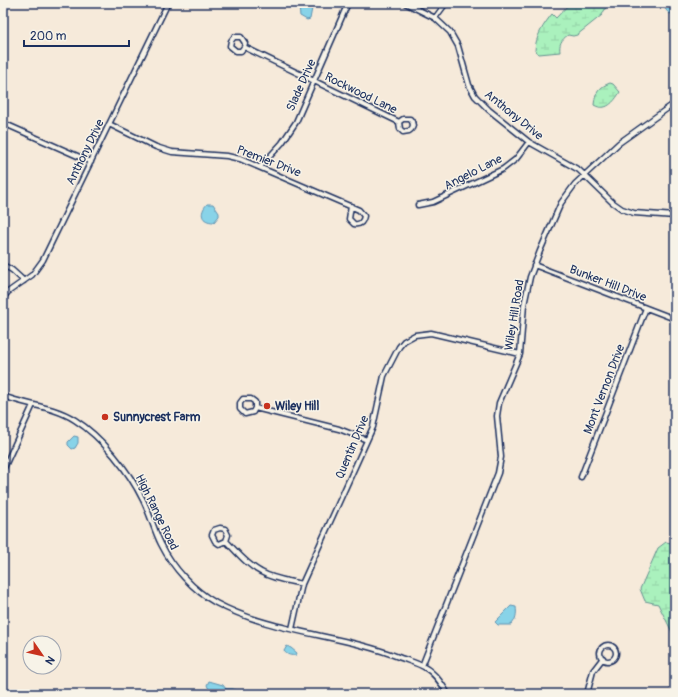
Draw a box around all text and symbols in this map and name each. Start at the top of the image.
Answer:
scale bar [24,22,129,48]
text: 200 m [30,29,67,44]
street label: Slade Drive [283,57,320,114]
street label: Rockwood Lane [322,69,399,117]
street label: Anthony Drive [481,87,546,144]
street label: Anthony Drive [63,117,108,187]
street label: Premier Drive [235,142,303,181]
street label: Angelo Lane [442,151,505,193]
street label: Bunker Hill Drive [567,262,648,305]
street label: Wiley Hill Road [501,278,528,352]
street label: Mont Vernon Drive [580,342,628,436]
place label: Wiley Hill [275,399,319,414]
marker: Wiley Hill [262,401,272,411]
place label: Sunnycrest Farm [113,410,201,425]
marker: Sunnycrest Farm [100,412,110,422]
street label: Quentin Drive [332,413,373,481]
street label: High Range Road [132,472,181,553]
north arrow [22,635,62,675]
text: N [42,654,57,667]

